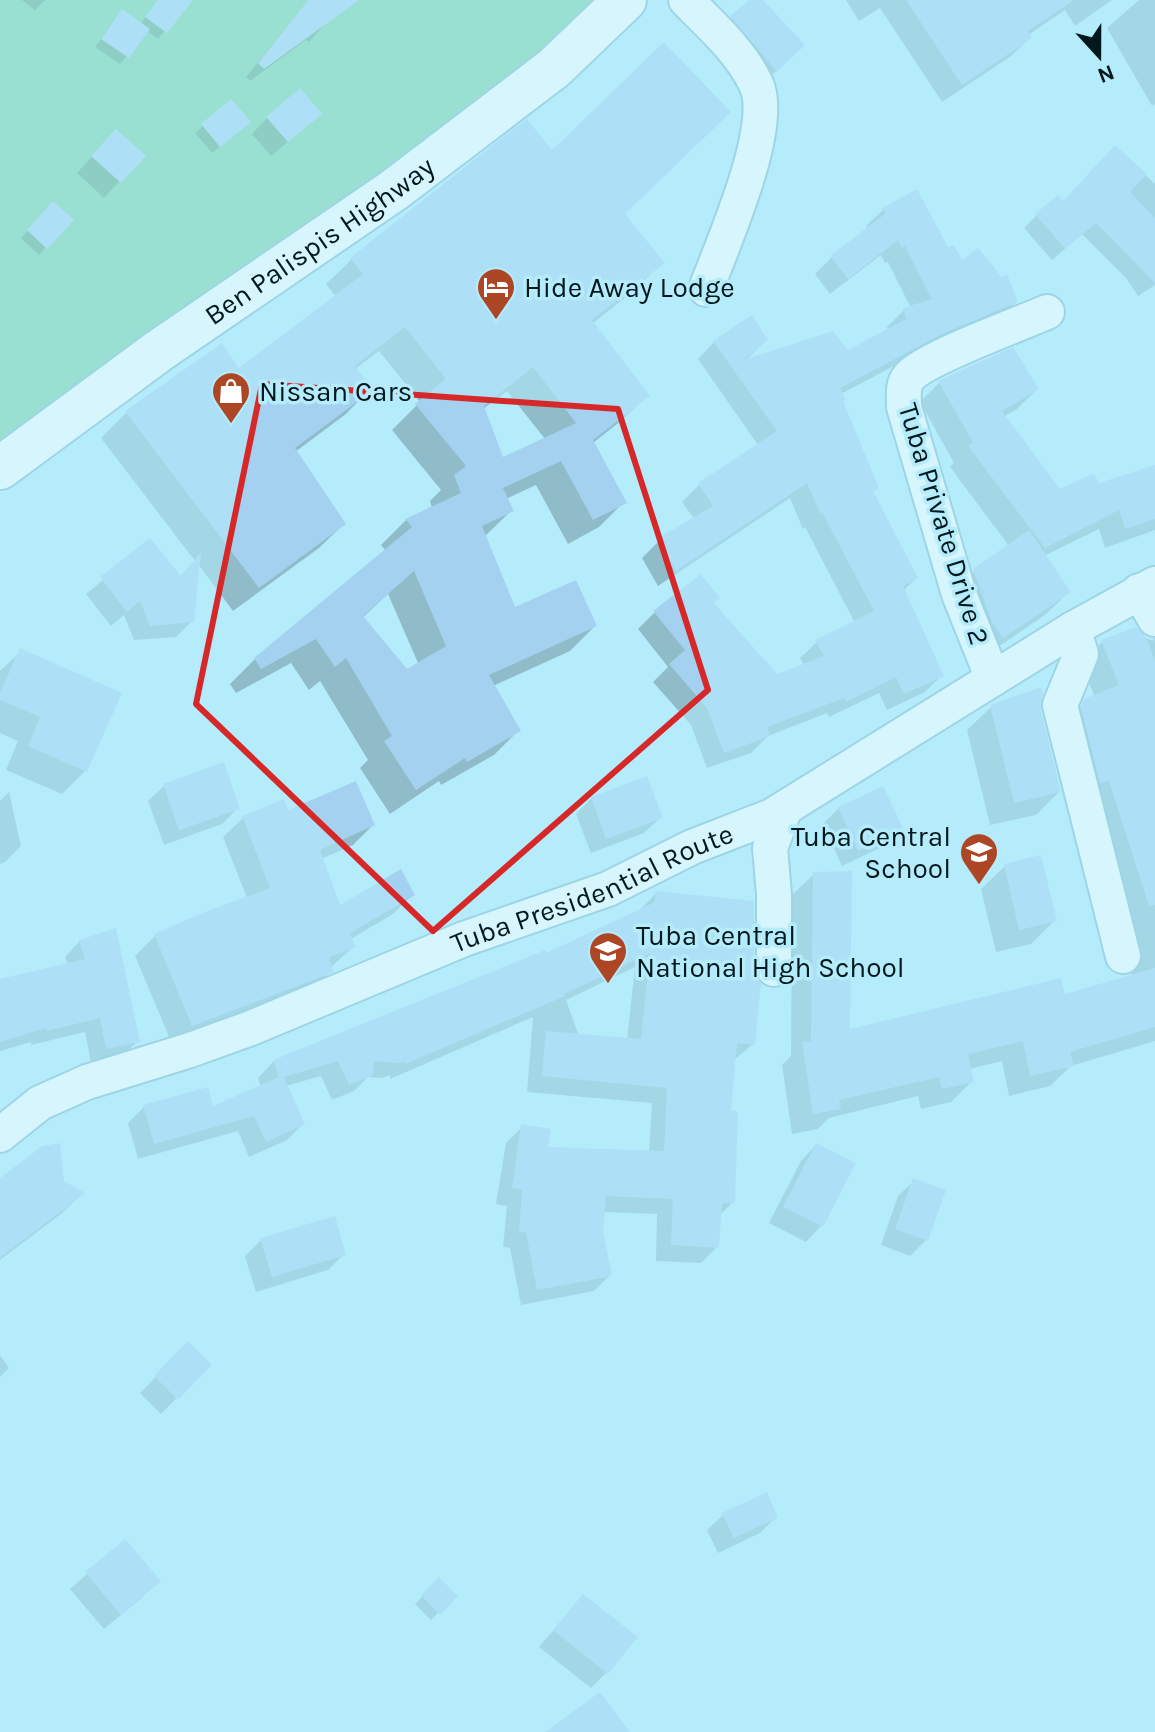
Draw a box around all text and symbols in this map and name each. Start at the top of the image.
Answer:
north arrow [1059,16,1139,96]
text: N [1094,59,1118,89]
street label: Ben Palispis Highway [198,149,440,331]
hotel icon: Hide Away Lodge [475,266,517,321]
place label: Hide Away Lodge [524,271,735,304]
shop icon: Nissan Cars [210,370,252,425]
place label: Nissan Cars [259,375,412,408]
street label: Tuba Private Drive 2 [892,399,996,649]
street label: Tuba Presidential Route [445,816,737,959]
place label: Tuba Central School [791,820,951,885]
school or university icon: Tuba Central School [958,831,1000,886]
place label: Tuba Central National High School [636,919,905,984]
school or university icon: Tuba Central National High School [587,930,629,985]

